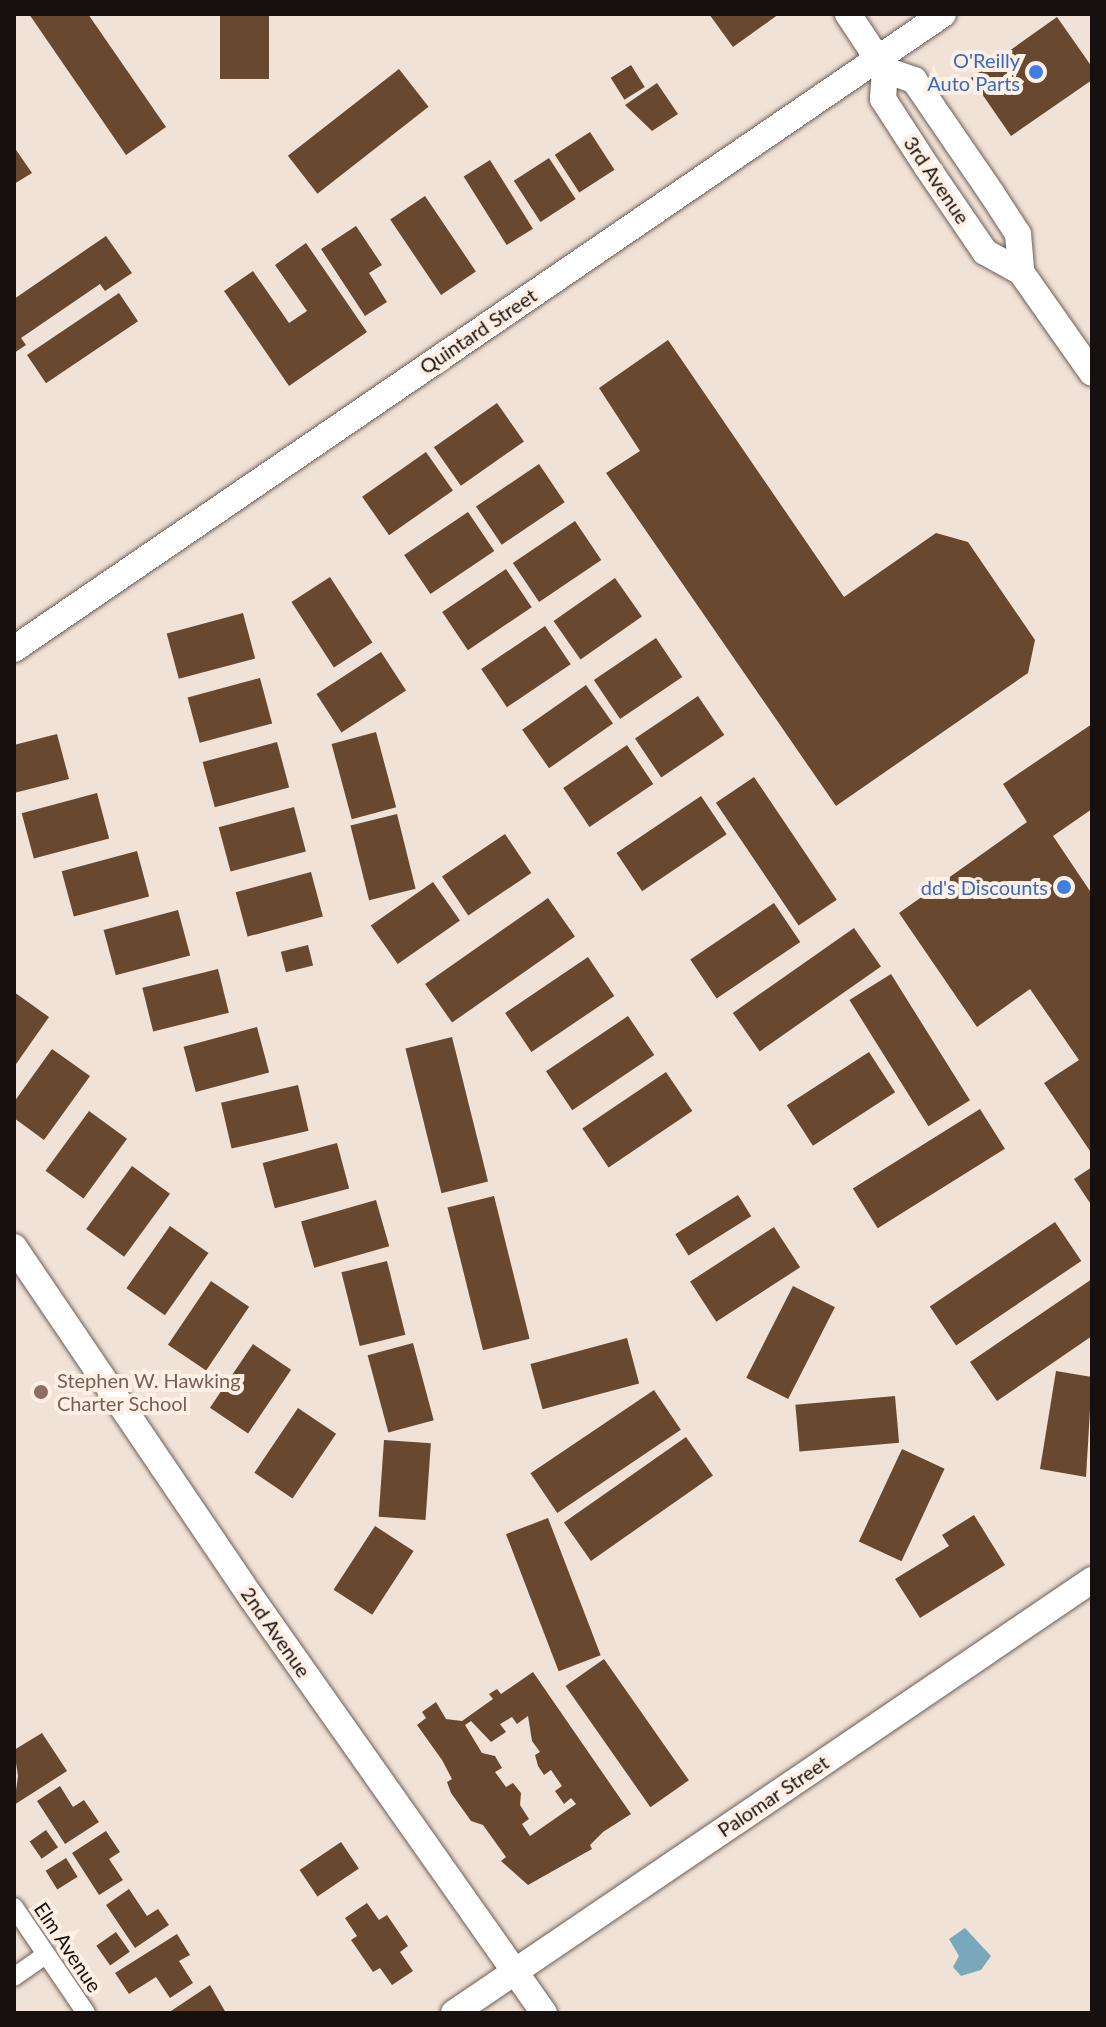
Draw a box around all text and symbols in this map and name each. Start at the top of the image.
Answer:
place label: O'Reilly Auto Parts [927,48,1020,95]
marker: O'Reilly Auto Parts [1027,63,1045,81]
street label: 3rd Avenue [899,131,975,229]
street label: Quintard Street [415,283,541,379]
place label: dd's Discounts [921,875,1048,899]
marker: dd's Discounts [1055,878,1073,896]
place label: Stephen W. Hawking Charter School [57,1368,241,1415]
marker: Stephen W. Hawking Charter School [32,1383,50,1401]
street label: 2nd Avenue [236,1582,316,1682]
street label: Palomar Street [713,1750,833,1842]
street label: Elm Avenue [29,1897,107,1997]

